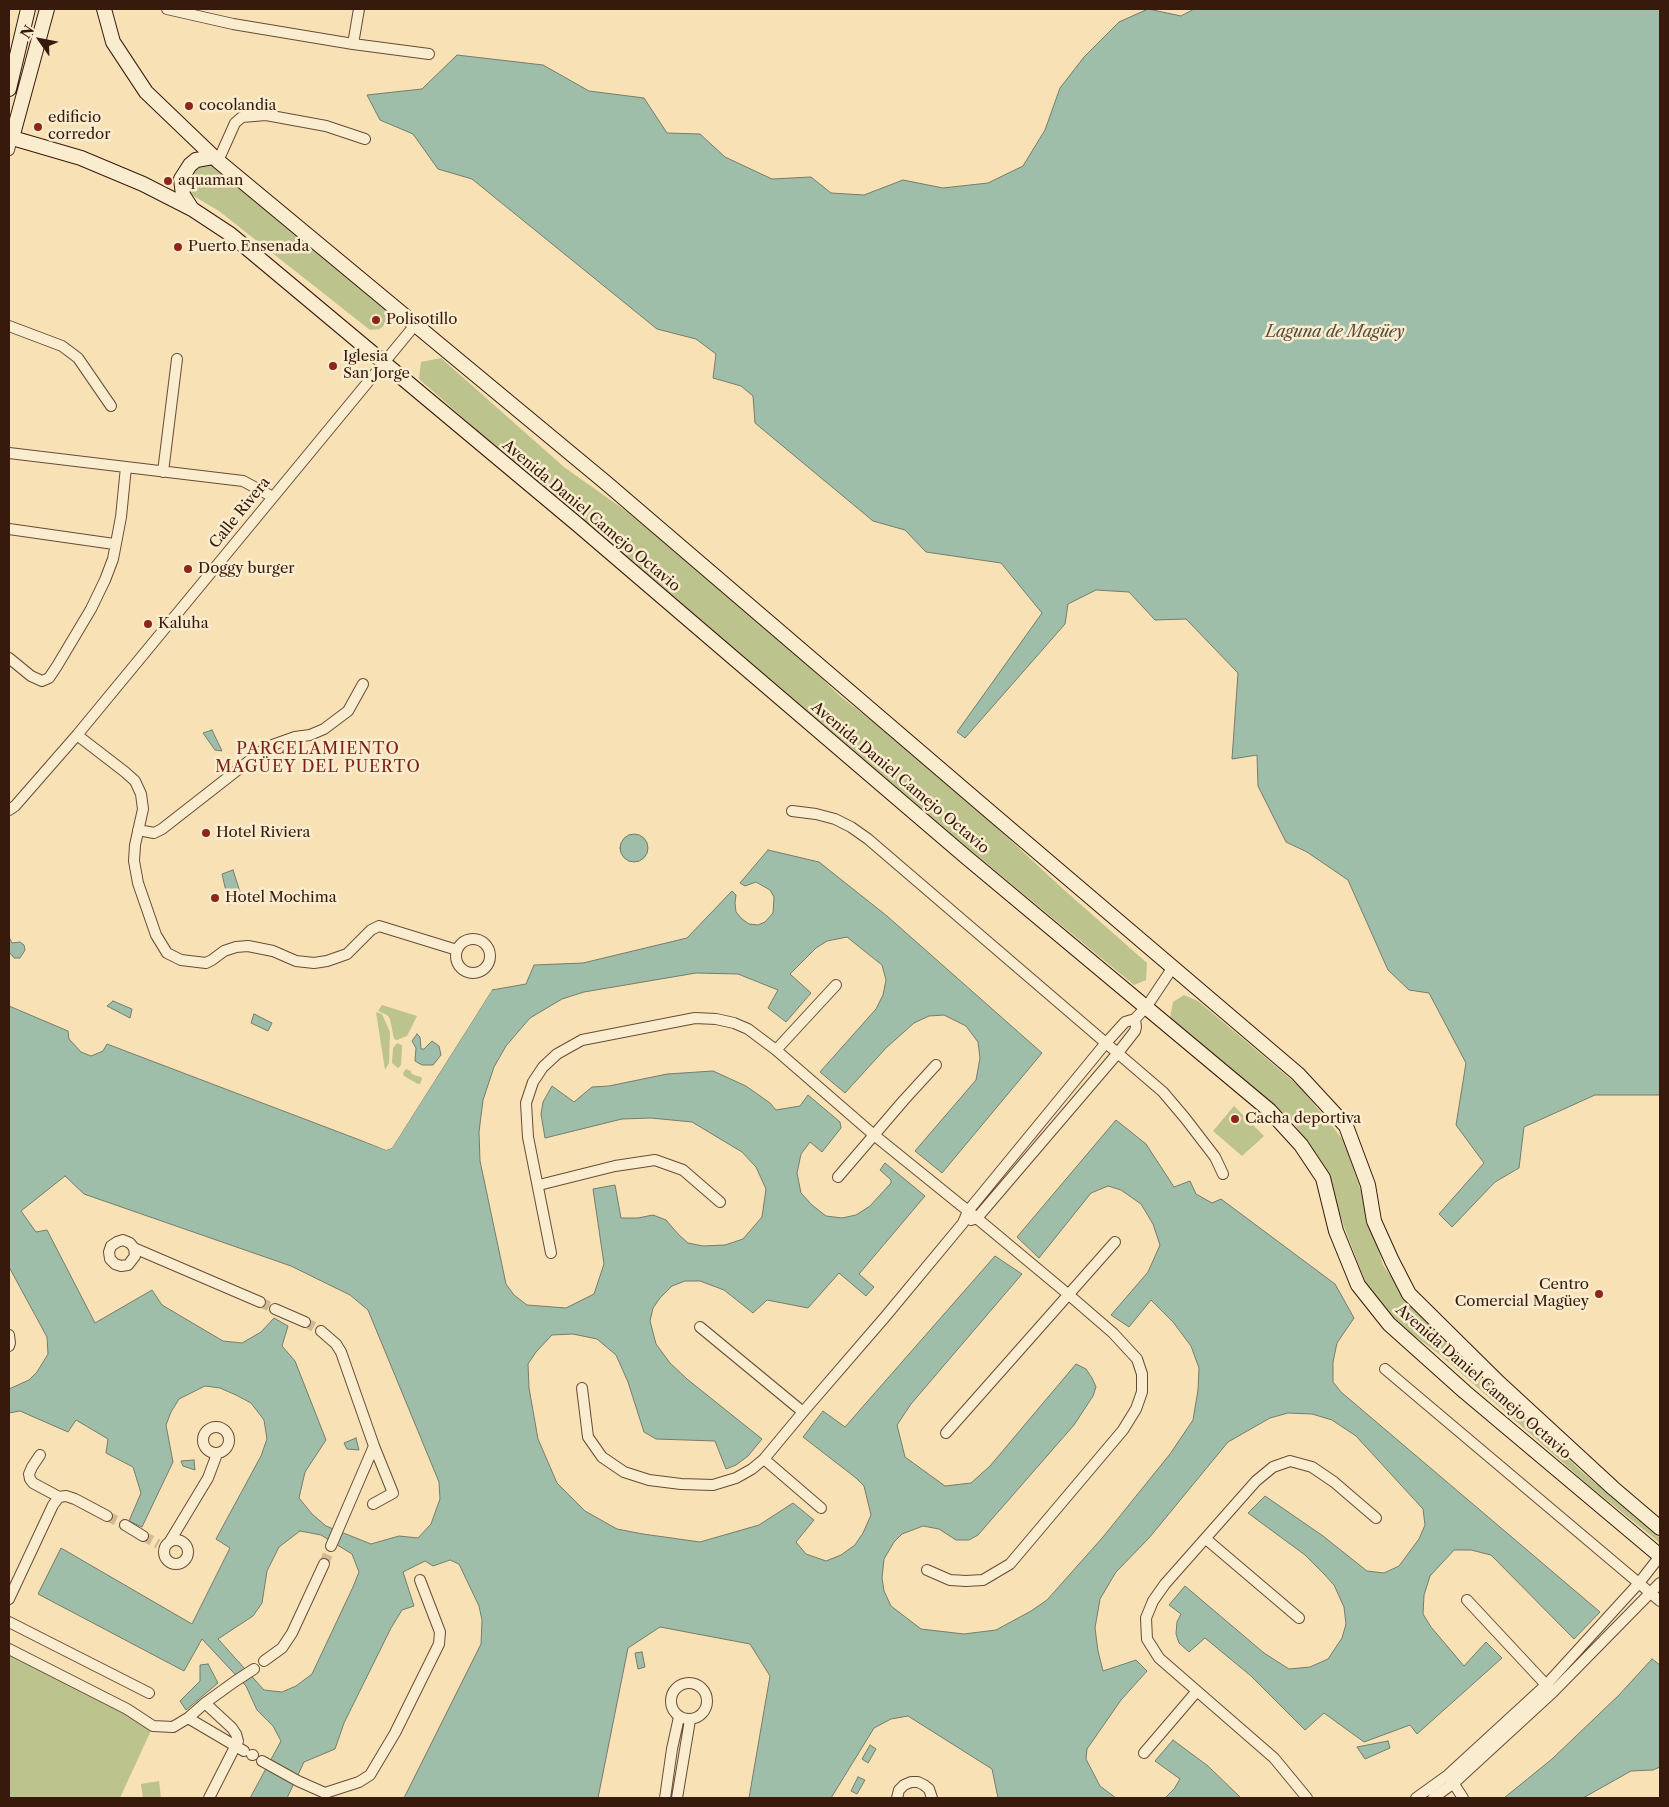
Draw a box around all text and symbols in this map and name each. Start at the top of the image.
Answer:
north arrow [15,15,65,65]
text: N [17,22,38,42]
place label: cocolandia [199,97,277,115]
marker: cocolandia [183,100,195,112]
place label: edificio corredor [48,109,111,144]
marker: edificio corredor [32,121,44,133]
place label: aquaman [178,172,243,190]
marker: aquaman [162,175,174,187]
place label: Puerto Ensenada [188,238,309,256]
marker: Puerto Ensenada [172,241,184,253]
place label: Polisotillo [386,311,457,329]
marker: Polisotillo [370,314,382,326]
water label: Laguna de Magüey [1266,322,1404,342]
place label: Iglesia San Jorge [343,348,410,383]
marker: Iglesia San Jorge [327,360,339,372]
street label: Avenida Daniel Camejo Octavio [498,436,684,596]
street label: Calle Rivera [206,474,274,552]
place label: Doggy burger [198,560,295,578]
marker: Doggy burger [182,563,194,575]
place label: Kaluha [158,615,209,633]
marker: Kaluha [142,618,154,630]
street label: Avenida Daniel Camejo Octavio [807,698,993,858]
district label: PARCELAMIENTO MAGÜEY DEL PUERTO [213,739,423,777]
place label: Hotel Riviera [216,824,310,842]
marker: Hotel Riviera [200,827,212,839]
place label: Hotel Mochima [225,889,337,907]
marker: Hotel Mochima [209,892,221,904]
place label: Cacha deportiva [1245,1110,1361,1128]
marker: Cacha deportiva [1229,1113,1241,1125]
place label: Centro Comercial Magüey [1455,1276,1589,1311]
marker: Centro Comercial Magüey [1593,1288,1605,1300]
street label: Avenida Daniel Camejo Octavio [1392,1301,1574,1463]

